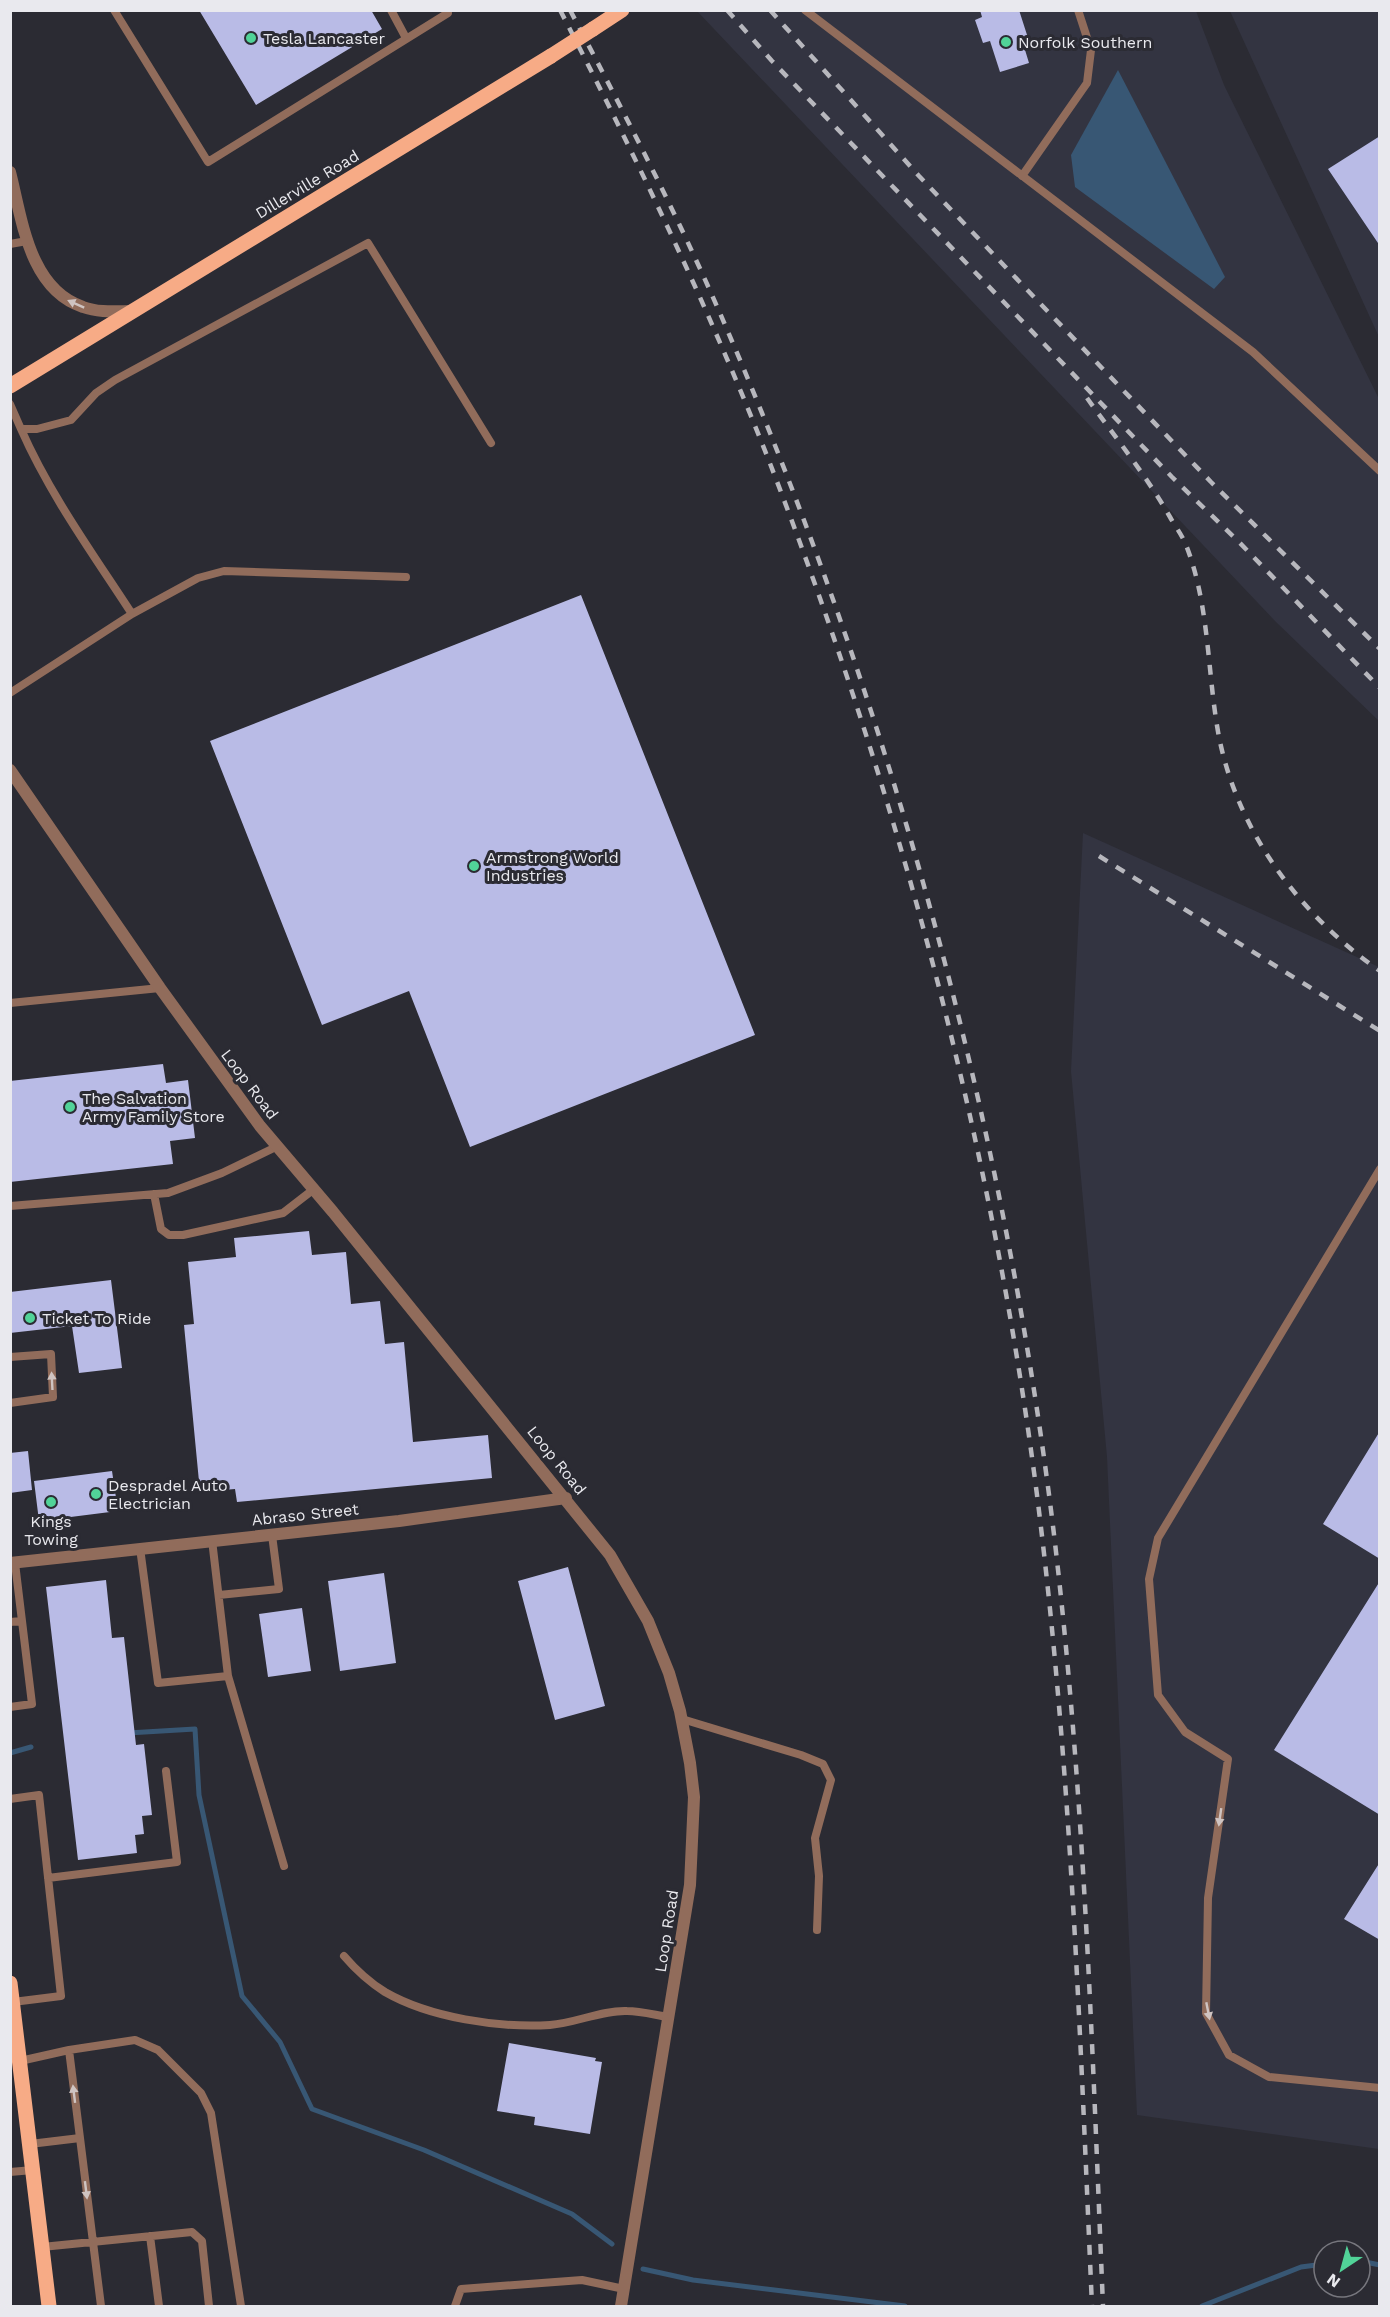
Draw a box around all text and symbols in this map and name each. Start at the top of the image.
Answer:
place label: Tesla Lancaster [263,29,386,48]
marker: Tesla Lancaster [244,31,258,45]
place label: Norfolk Southern [1018,33,1152,52]
marker: Norfolk Southern [999,35,1013,49]
street label: Dillerville Road [252,146,362,223]
one-way arrow [67,298,85,308]
place label: Armstrong World Industries [486,848,619,885]
marker: Armstrong World Industries [467,859,481,873]
street label: Loop Road [217,1045,282,1123]
place label: The Salvation Army Family Store [82,1089,225,1126]
marker: The Salvation Army Family Store [63,1100,77,1114]
place label: Ticket To Ride [42,1309,151,1328]
marker: Ticket To Ride [23,1311,37,1325]
one-way arrow [48,1372,57,1391]
street label: Loop Road [523,1422,590,1499]
place label: Despradel Auto Electrician [108,1476,228,1513]
marker: Despradel Auto Electrician [89,1487,103,1501]
marker: Kings Towing [44,1495,58,1509]
street label: Abraso Street [251,1499,360,1530]
place label: Kings Towing [24,1512,78,1549]
one-way arrow [1216,1808,1225,1827]
street label: Loop Road [651,1889,682,1974]
one-way arrow [1204,2002,1213,2021]
one-way arrow [69,2084,79,2103]
one-way arrow [82,2180,91,2199]
north arrow [1312,2239,1372,2299]
text: N [1323,2270,1344,2292]

